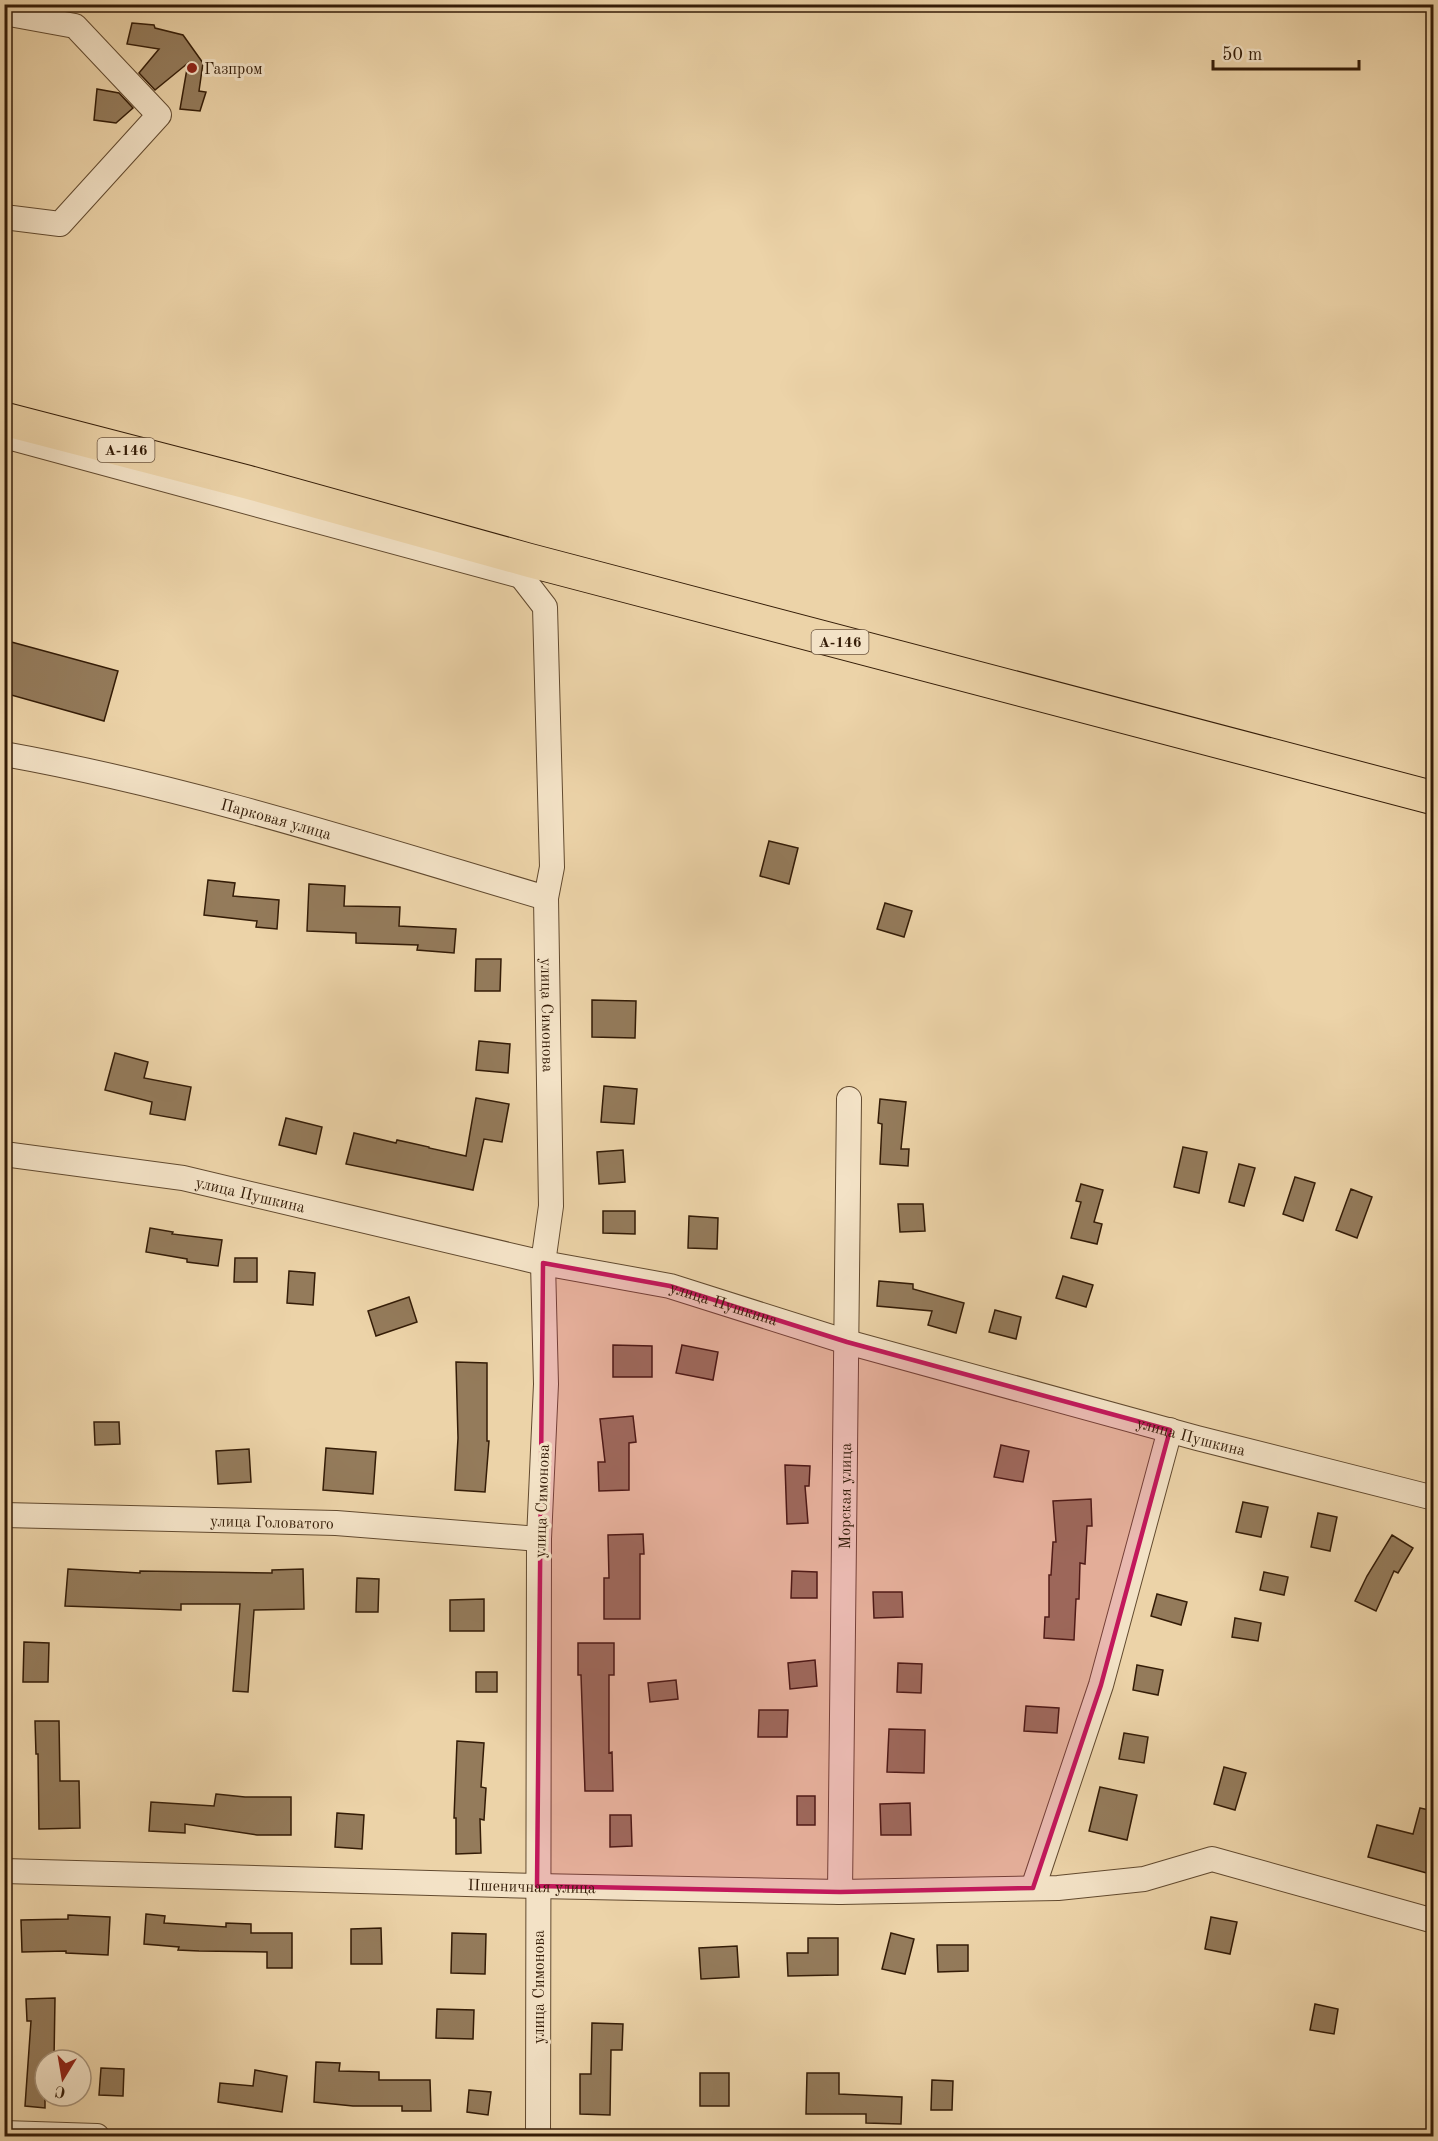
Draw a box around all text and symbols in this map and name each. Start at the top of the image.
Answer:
scale bar [1213,33,1358,71]
text: 50 m [1222,46,1262,64]
marker: Газпром [185,61,199,75]
place label: Газпром [204,62,263,78]
road number: А-146 [98,438,154,462]
road number: А-146 [812,630,868,654]
street label: Парковая улица [219,798,333,844]
street label: улица Симонова [537,958,555,1072]
street label: улица Пушкина [194,1175,307,1217]
street label: улица Пушкина [667,1280,779,1329]
street label: улица Пушкина [1134,1416,1247,1460]
street label: Морская улица [838,1443,855,1549]
street label: улица Симонова [533,1444,553,1558]
street label: улица Головатого [210,1514,334,1533]
street label: Пшеничная улица [468,1878,596,1897]
street label: улица Симонова [532,1930,548,2044]
north arrow [33,2048,93,2108]
text: С [54,2082,67,2100]

